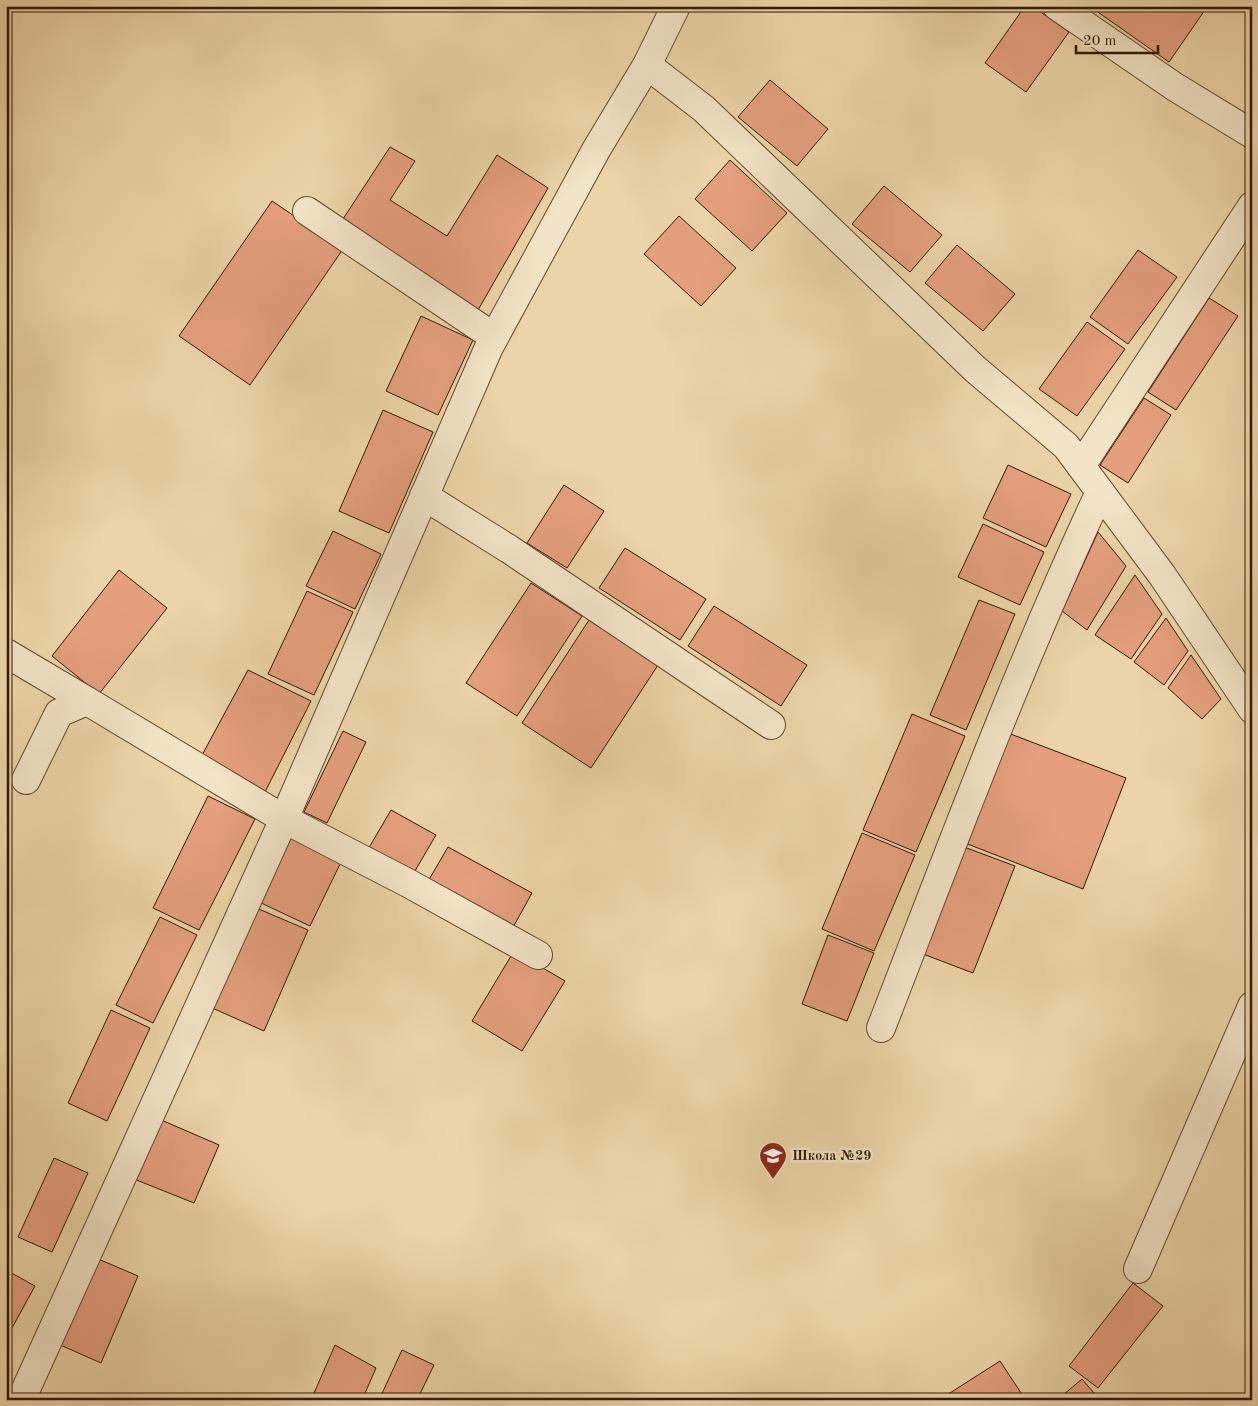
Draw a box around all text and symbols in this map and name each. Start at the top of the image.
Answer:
scale bar [1076,22,1158,54]
text: 20 m [1083,34,1117,49]
school or university icon: Школа №29 [758,1141,788,1180]
place label: Школа №29 [792,1149,871,1163]

